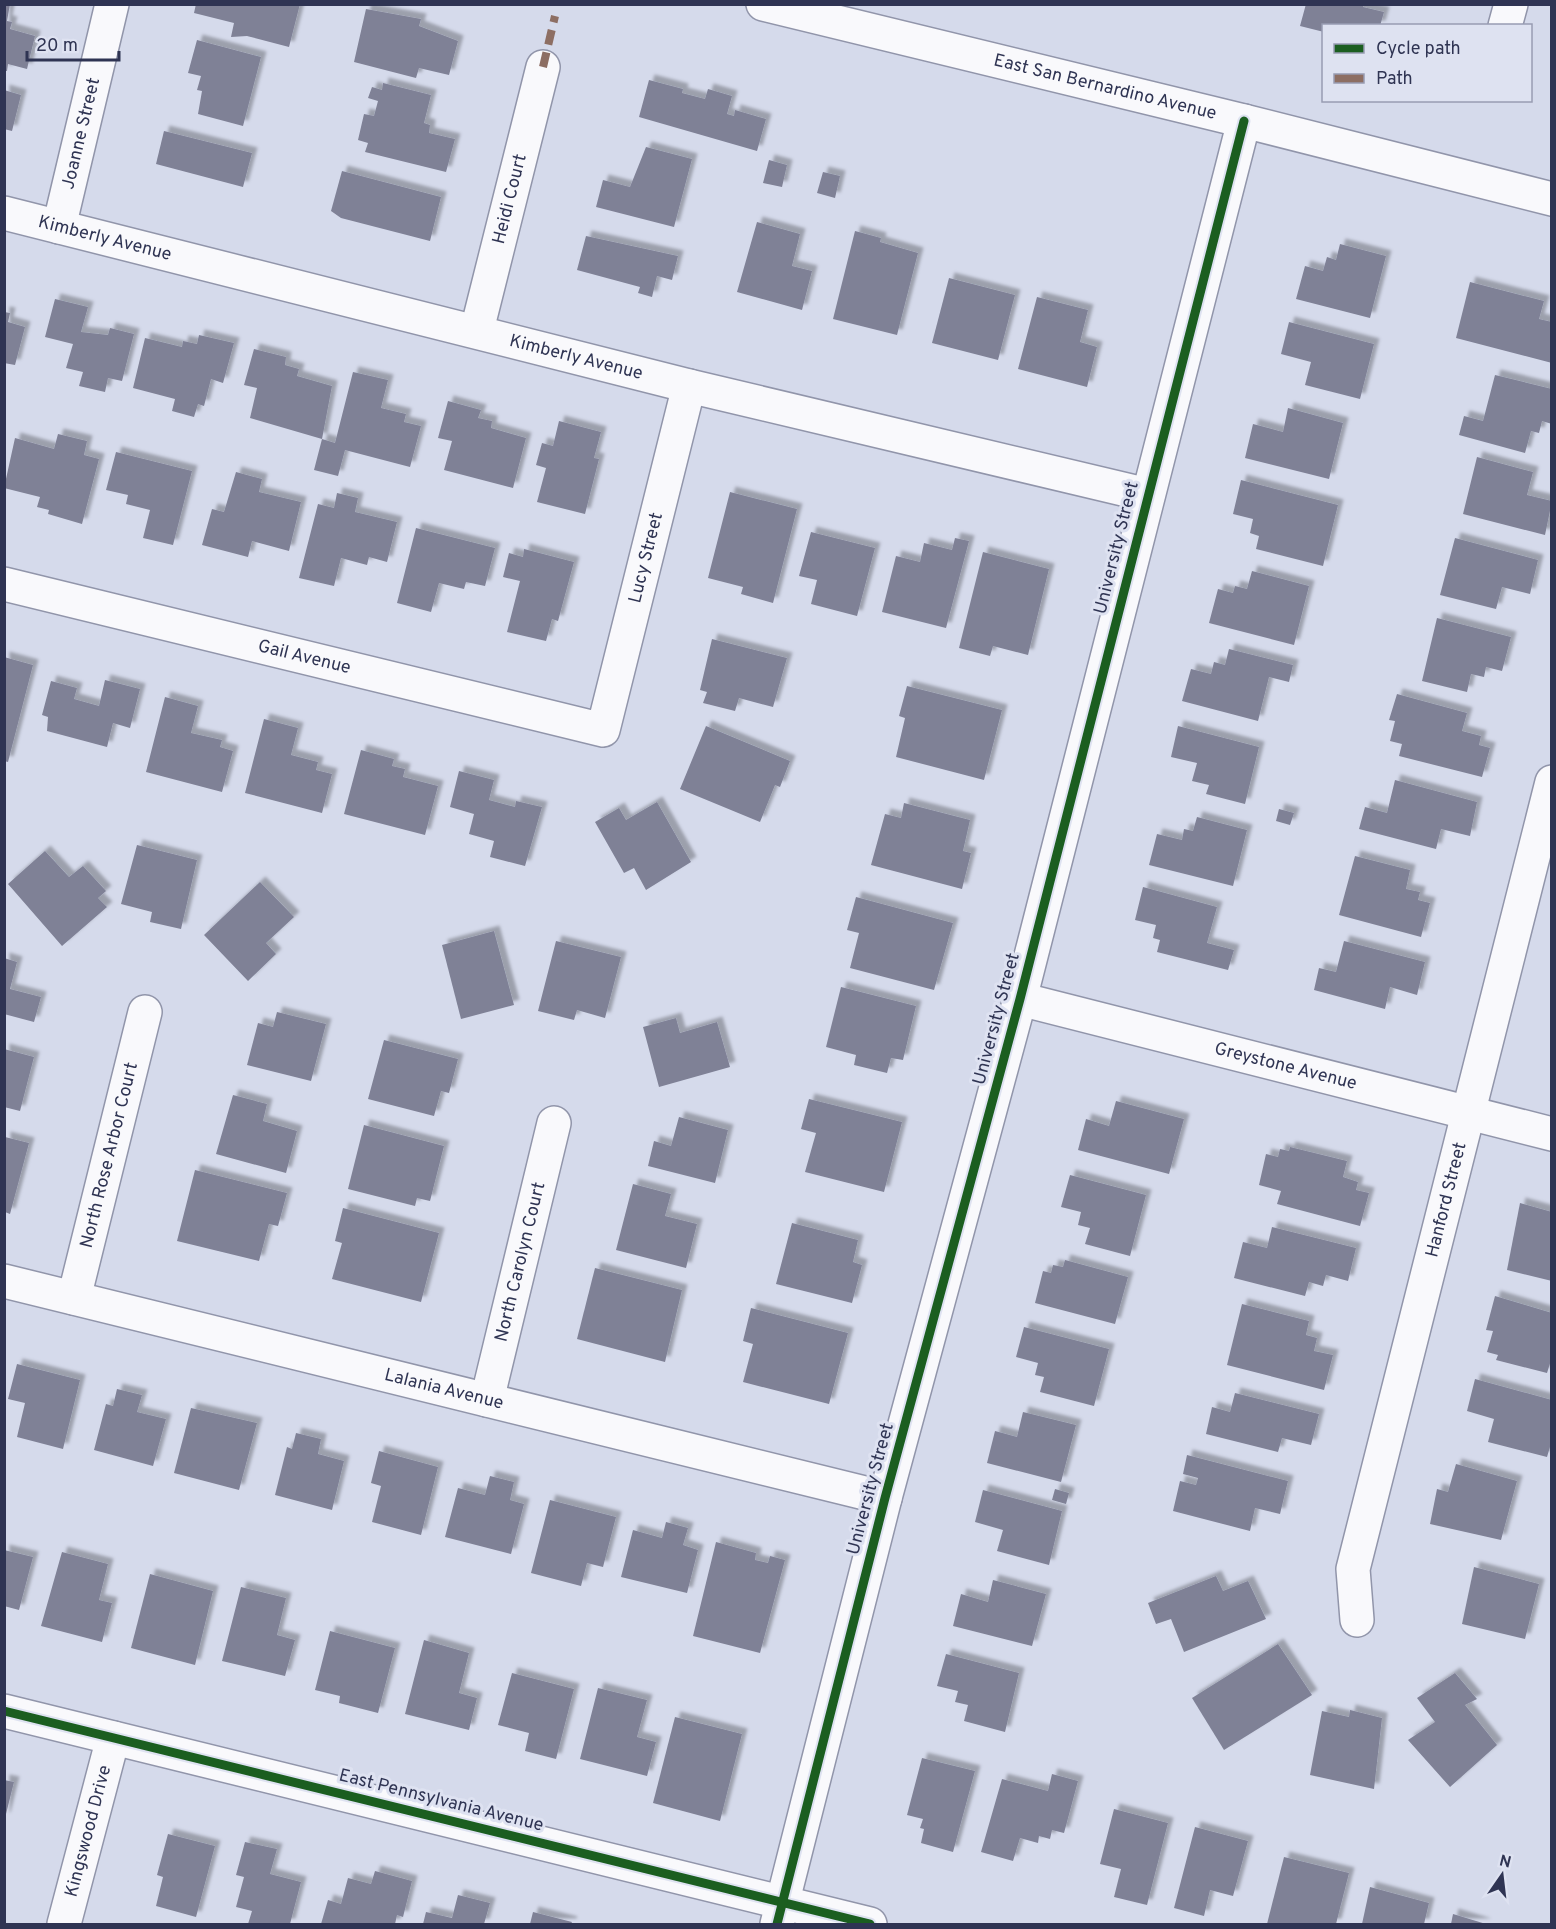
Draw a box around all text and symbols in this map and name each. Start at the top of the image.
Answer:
scale bar [27,24,118,62]
legend [1322,24,1532,102]
text: 20 m [36,35,78,58]
text: Cycle path [1376,38,1461,61]
street label: East San Bernardino Avenue [991,49,1219,125]
text: Path [1376,68,1413,91]
street label: Joanne Street [57,75,106,192]
street label: Heidi Court [488,152,532,246]
street label: Kimberly Avenue [36,211,174,266]
street label: Kimberly Avenue [507,330,645,385]
street label: University Street [1089,479,1145,617]
street label: Lucy Street [624,510,668,606]
street label: Gail Avenue [255,635,353,680]
street label: University Street [968,950,1026,1088]
street label: Greystone Avenue [1212,1037,1359,1096]
street label: North Rose Arbor Court [75,1060,144,1251]
street label: Hanford Street [1421,1140,1472,1260]
street label: North Carolyn Court [490,1180,551,1344]
street label: Lalania Avenue [382,1364,506,1415]
street label: University Street [842,1420,900,1558]
street label: Kingswood Drive [60,1763,117,1900]
street label: East Pennsylvania Avenue [336,1764,546,1838]
north arrow [1472,1845,1532,1905]
text: N [1497,1851,1513,1873]

